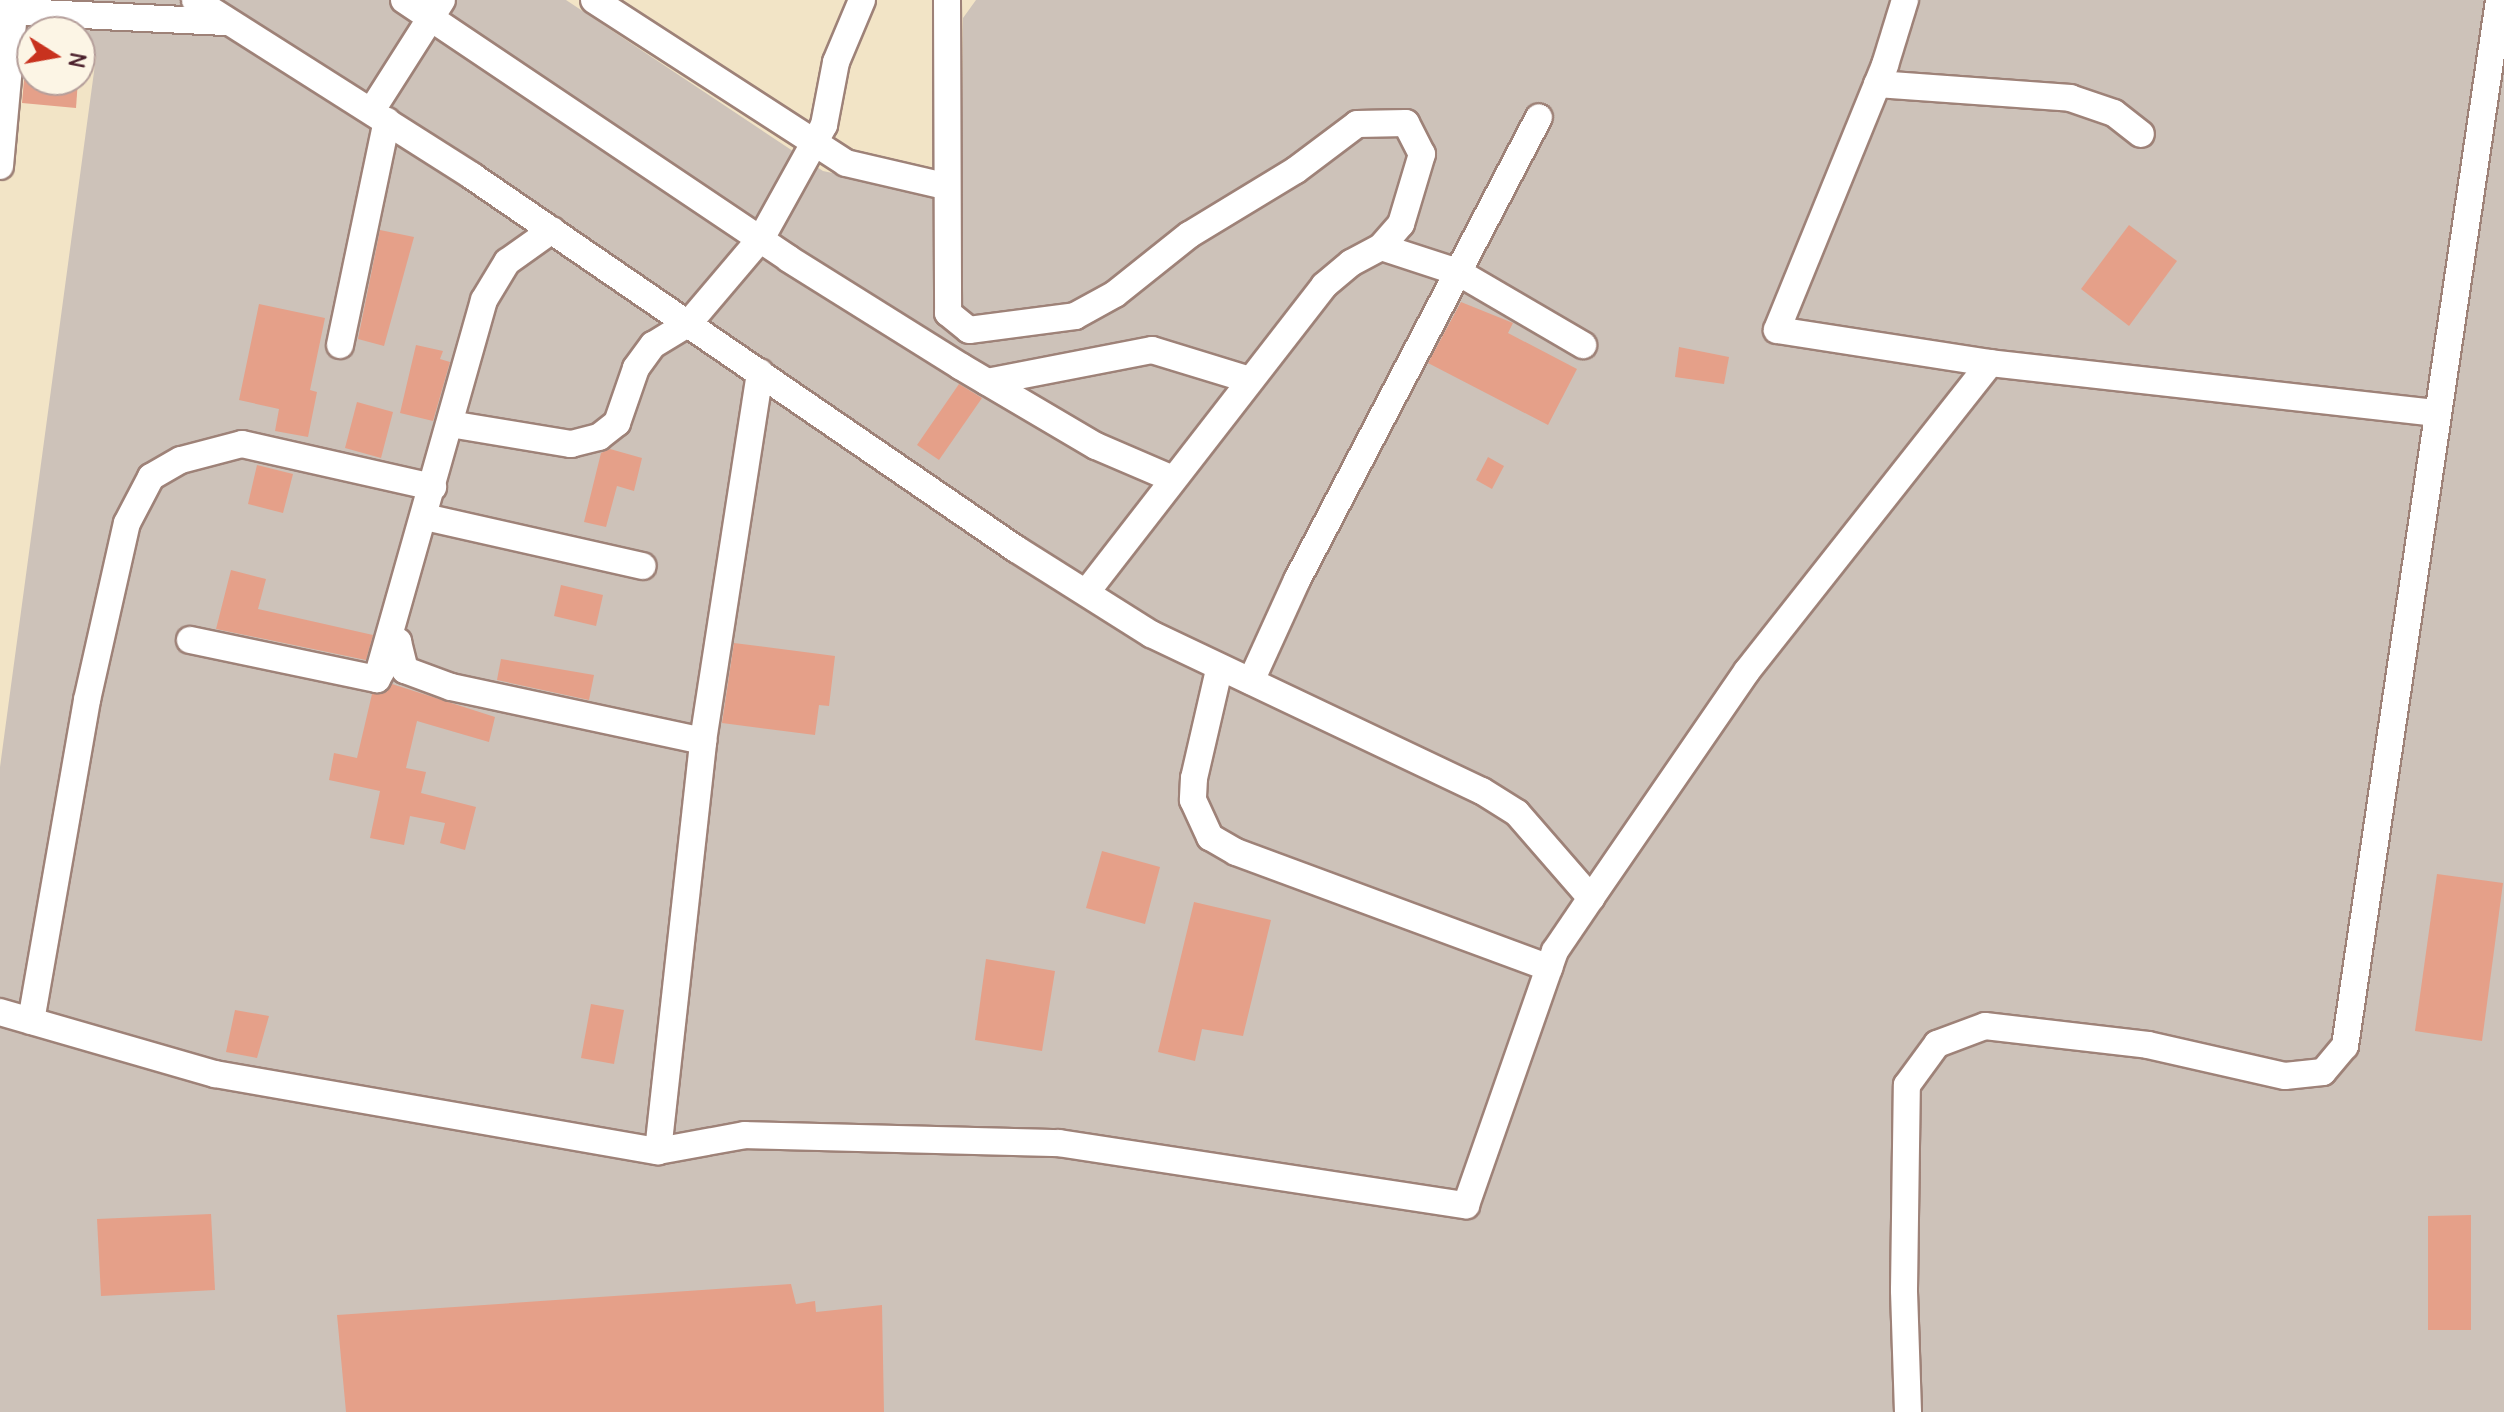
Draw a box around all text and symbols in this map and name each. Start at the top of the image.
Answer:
north arrow [16,16,96,96]
text: N [62,50,93,70]

